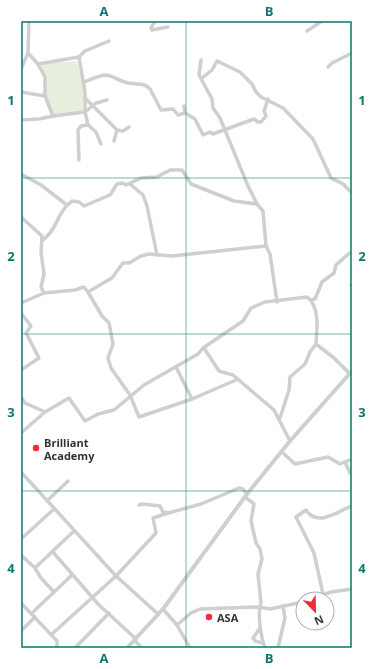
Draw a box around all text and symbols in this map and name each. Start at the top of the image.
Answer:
text: A [100,2,109,20]
text: B [265,2,274,20]
text: 1 [7,91,15,109]
text: 1 [358,91,366,109]
text: 2 [7,247,15,265]
text: 2 [358,247,366,265]
text: 3 [7,403,15,421]
text: 3 [358,403,366,421]
place label: Brilliant Academy [44,435,95,463]
marker: Brilliant Academy [31,443,41,453]
text: 4 [7,559,15,577]
text: 4 [358,559,366,577]
north arrow [295,591,335,631]
place label: ASA [217,610,239,625]
marker: ASA [204,612,214,622]
text: N [312,612,326,629]
text: A [100,649,109,667]
text: B [265,649,274,667]

